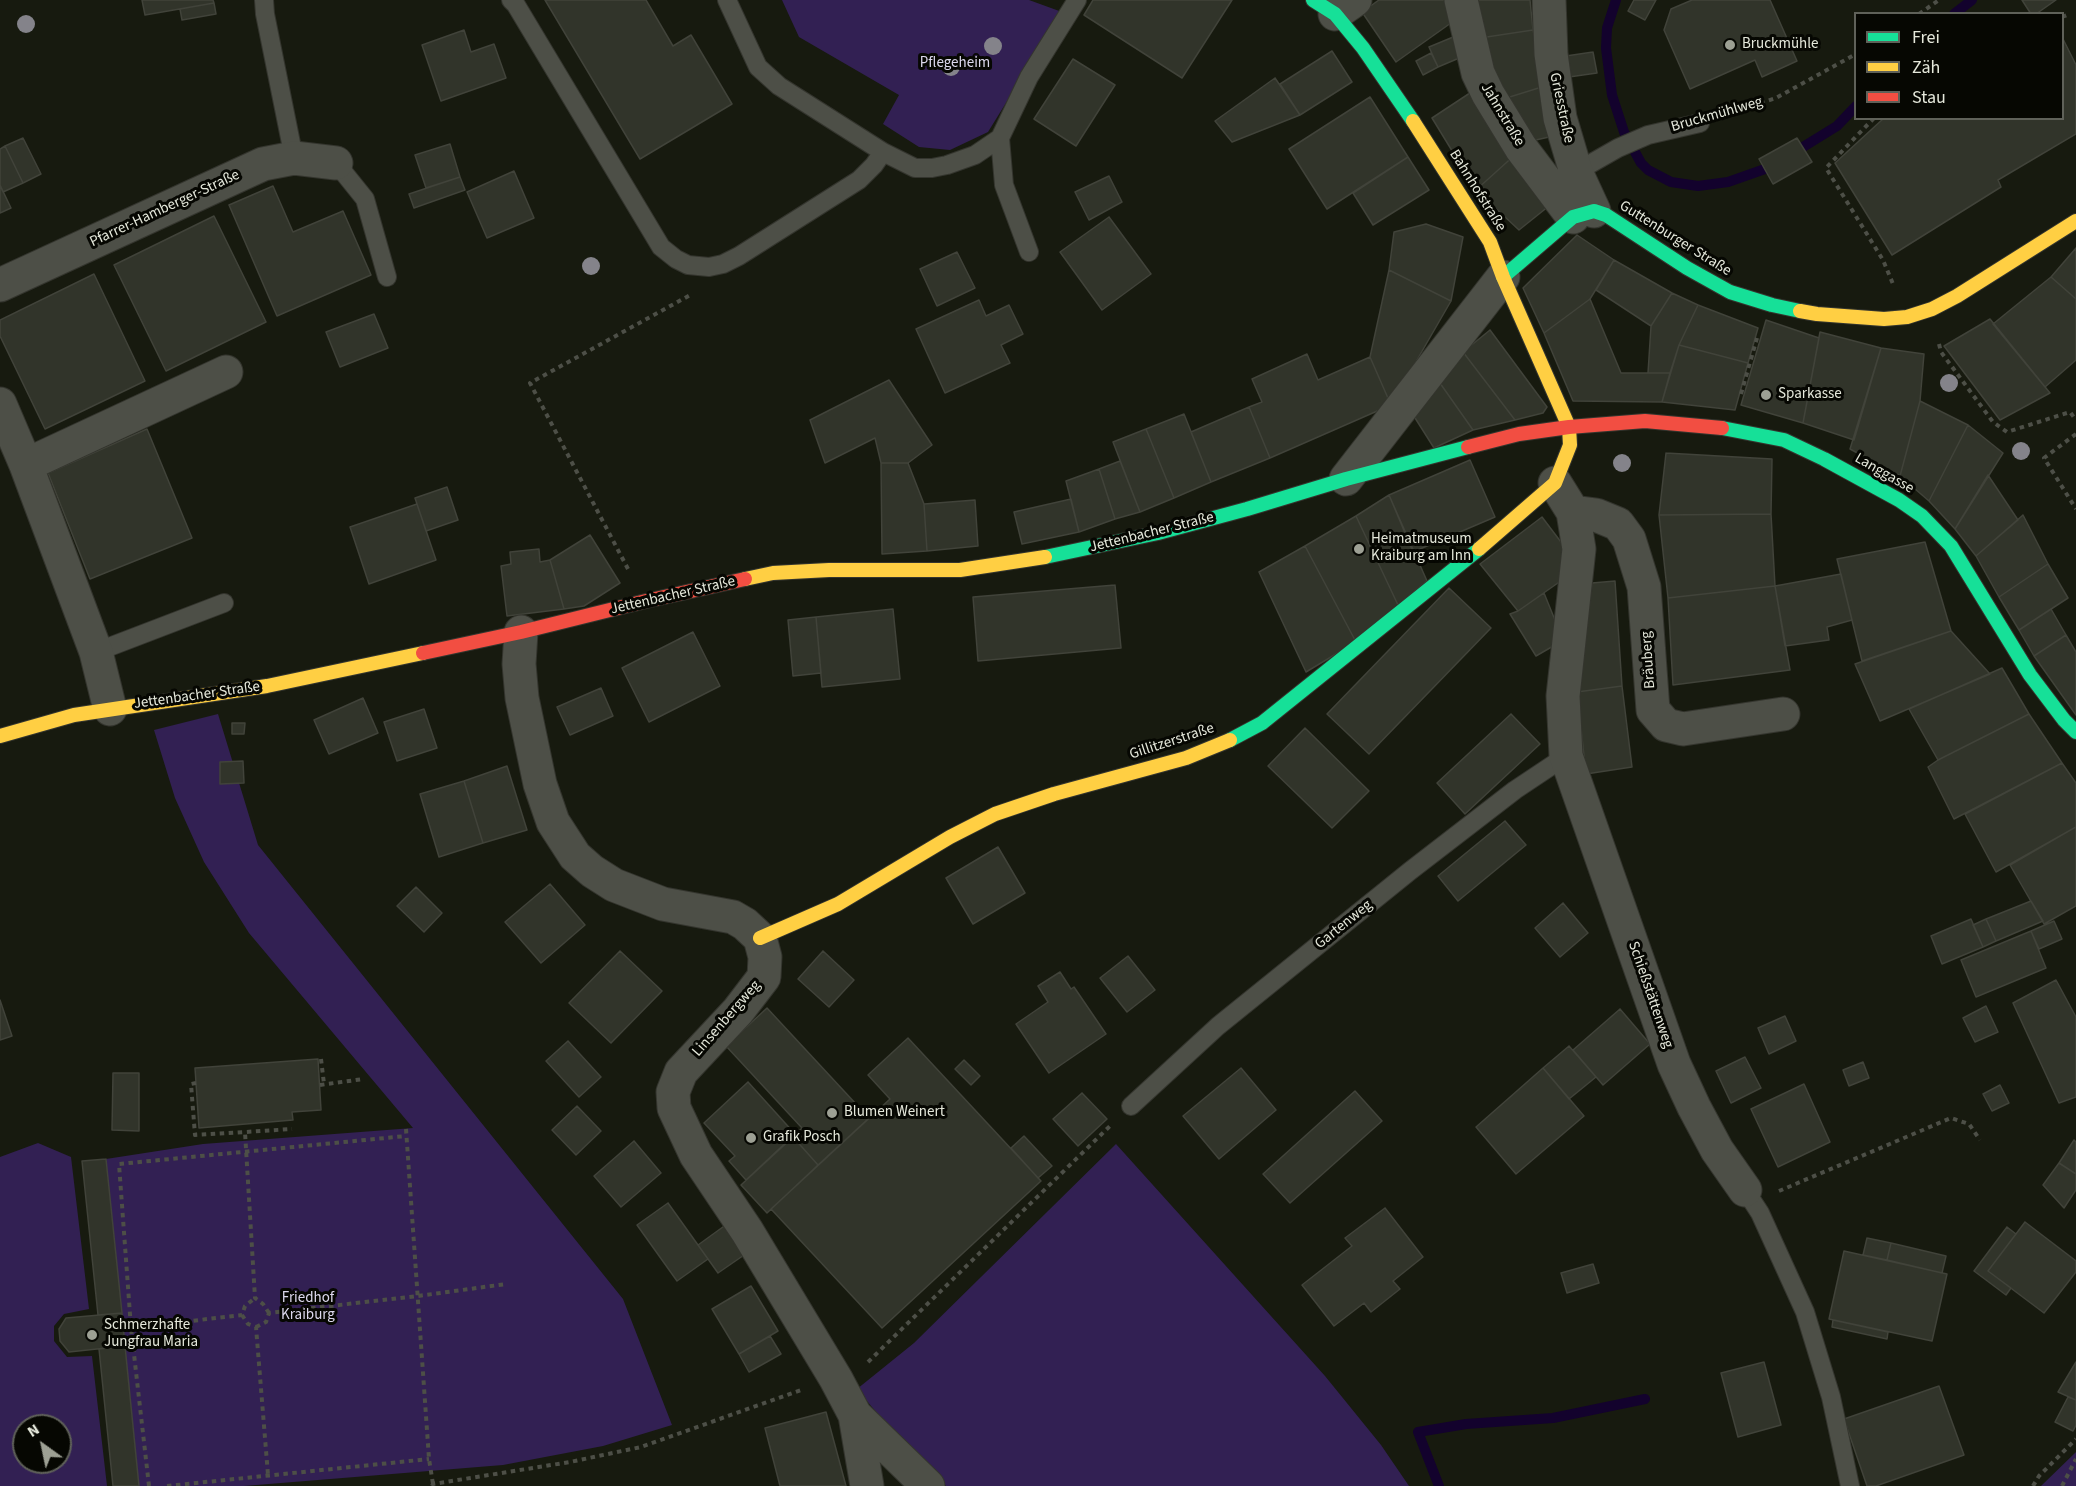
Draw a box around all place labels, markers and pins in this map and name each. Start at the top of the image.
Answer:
place label: Bruckmühle [1742,36,1818,54]
marker: Bruckmühle [1723,38,1737,52]
place label: Sparkasse [1778,386,1842,404]
marker: Sparkasse [1759,388,1773,402]
place label: Heimatmuseum Kraiburg am Inn [1371,531,1472,566]
marker: Heimatmuseum Kraiburg am Inn [1352,542,1366,556]
place label: Blumen Weinert [844,1104,945,1122]
marker: Blumen Weinert [825,1106,839,1120]
place label: Grafik Posch [763,1129,841,1147]
marker: Grafik Posch [744,1131,758,1145]
place label: Schmerzhafte Jungfrau Maria [104,1317,198,1352]
marker: Schmerzhafte Jungfrau Maria [85,1328,99,1342]

